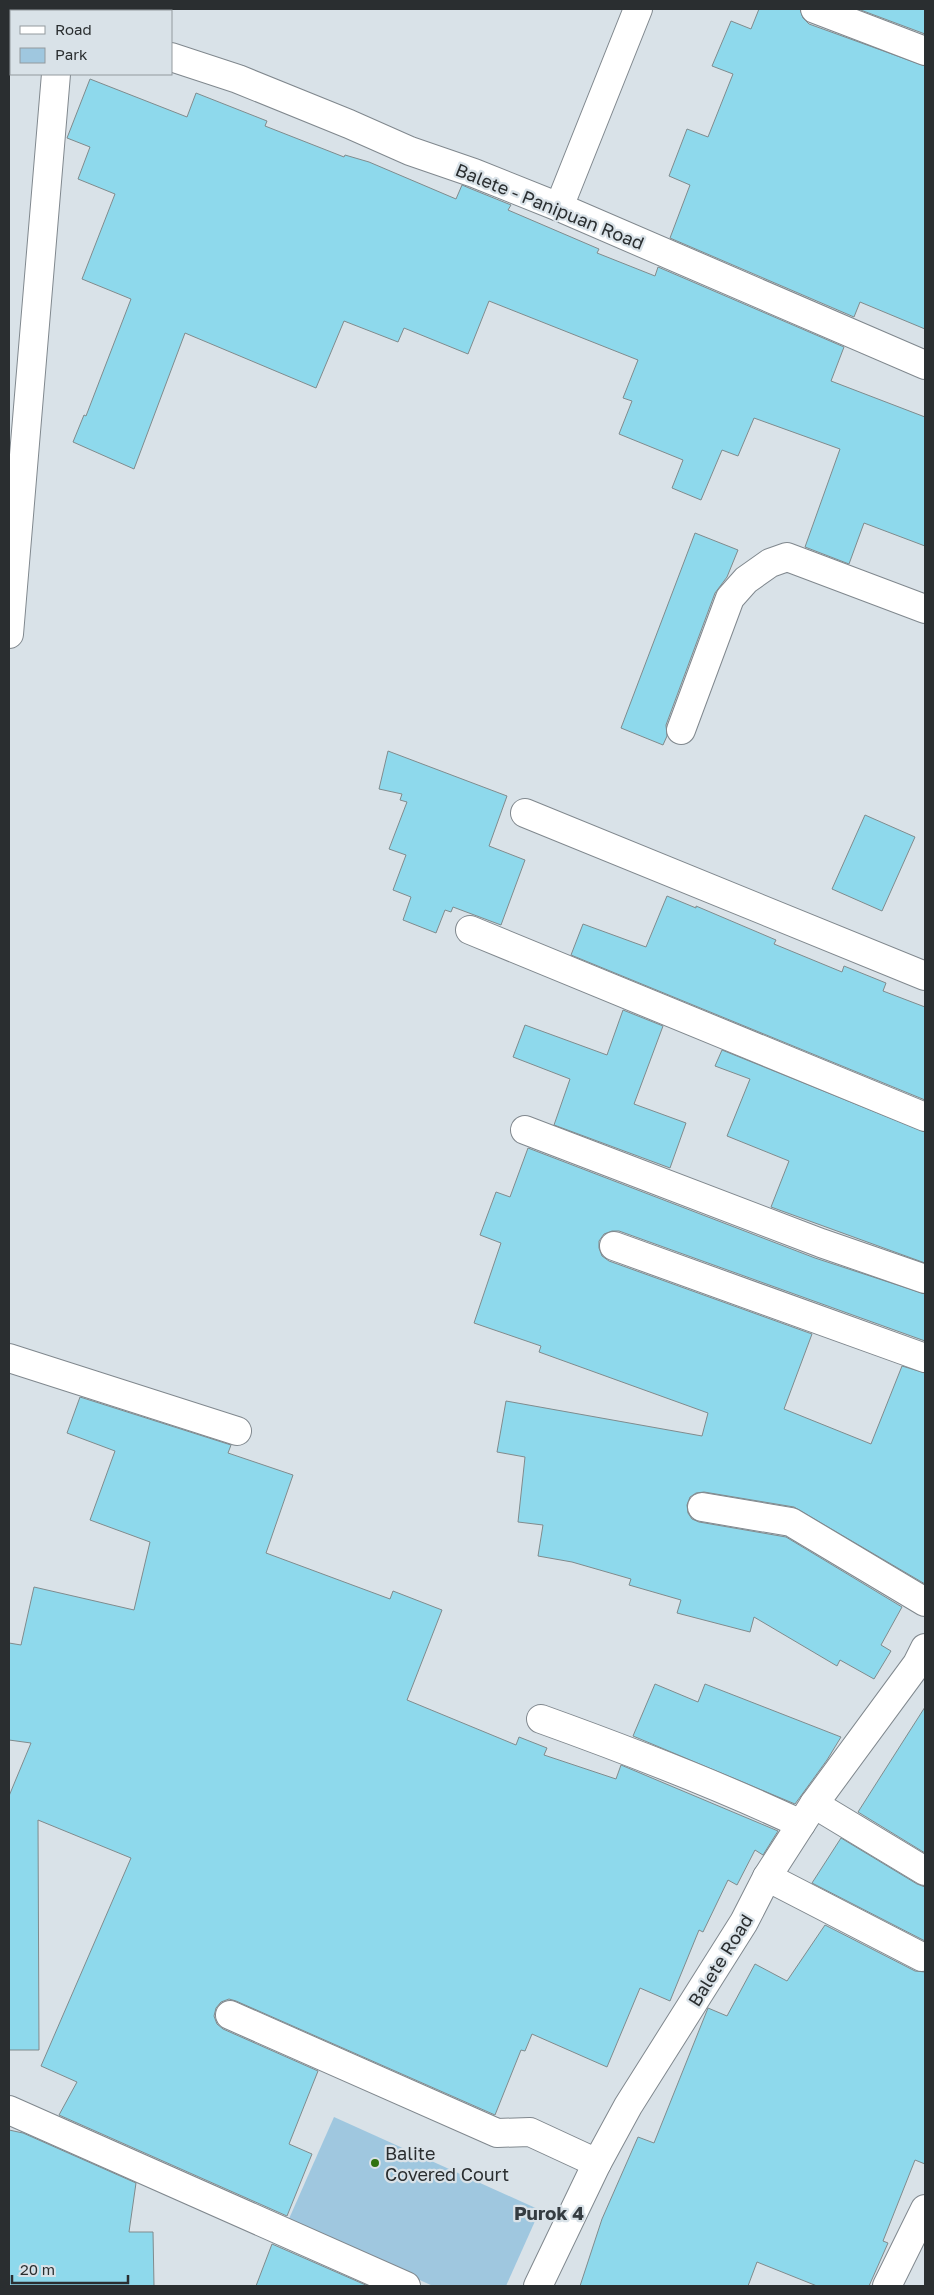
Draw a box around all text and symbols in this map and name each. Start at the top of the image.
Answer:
legend [10,10,172,75]
text: Road [55,20,92,38]
text: Park [55,45,88,63]
street label: Balete - Panipuan Road [453,158,647,254]
street label: Balete Road [683,1910,757,2010]
place label: Balite Covered Court [385,2142,509,2185]
marker: Balite Covered Court [369,2157,381,2169]
district label: Purok 4 [514,2201,584,2224]
scale bar [12,2252,129,2284]
text: 20 m [20,2260,55,2278]

